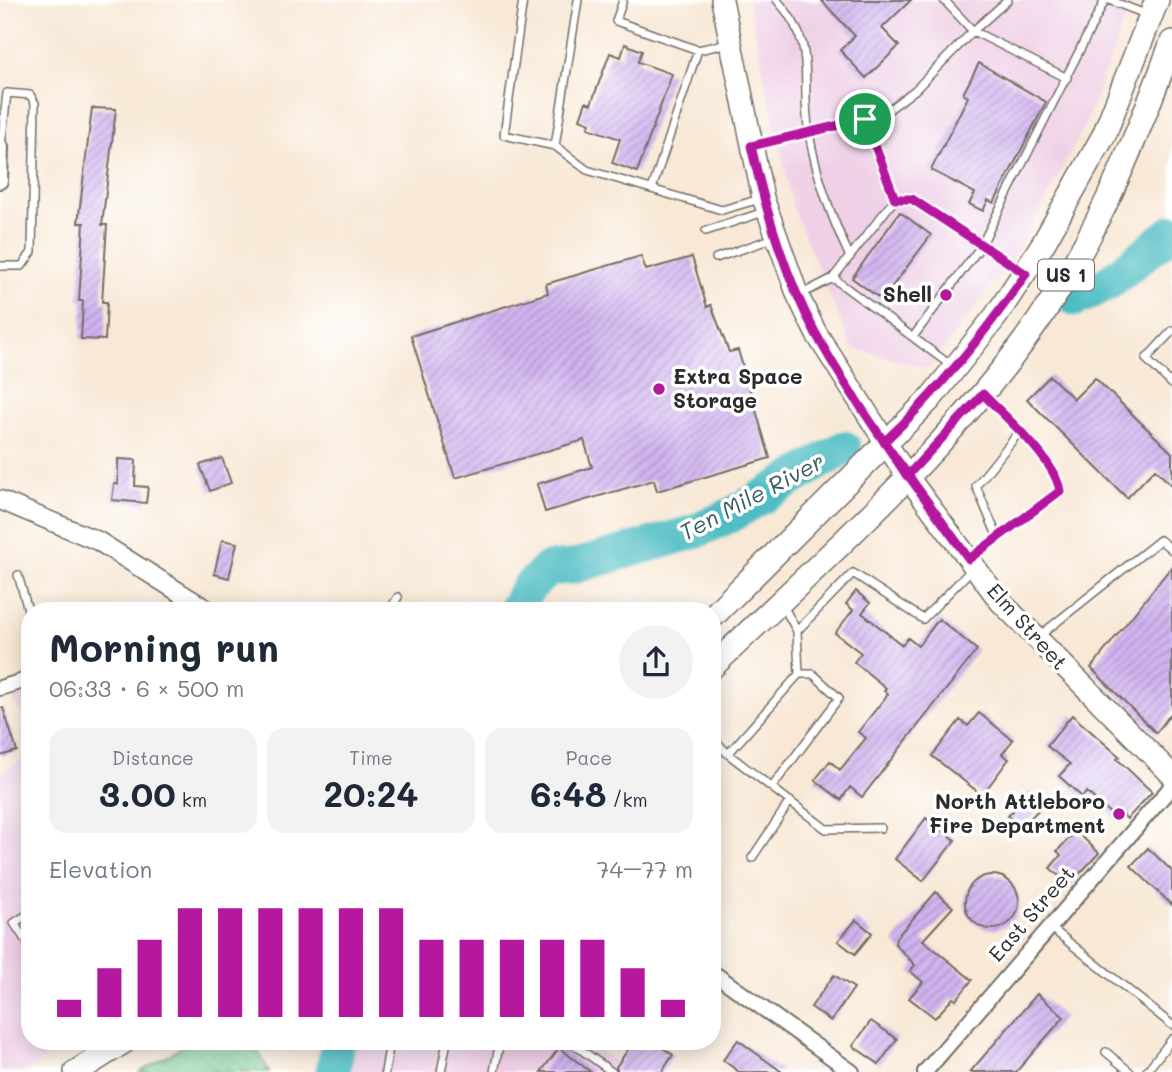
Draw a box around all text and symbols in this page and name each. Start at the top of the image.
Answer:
pin [835,89,895,149]
icon: arrive [846,100,884,138]
road number: US 1 [1038,260,1094,290]
place label: Shell [883,280,932,307]
marker: Shell [938,287,954,303]
place label: Extra Space Storage [673,362,803,413]
marker: Extra Space Storage [651,381,667,397]
water label: Ten Mile River [674,445,829,547]
street label: Elm Street [982,577,1074,675]
text: Morning run [49,622,279,672]
button: share [619,625,693,699]
text: 06:33 · 6 × 500 m [49,673,244,703]
text: Distance [112,745,194,770]
text: Time [349,745,393,770]
text: Pace [566,745,612,770]
text: 3.00 [99,770,176,816]
text: 20:24 [324,770,418,816]
text: 6:48 [530,770,606,816]
text: km [176,787,207,812]
text: /km [606,787,648,812]
place label: North Attleboro Fire Department [929,787,1105,838]
marker: North Attleboro Fire Department [1111,806,1127,822]
text: Elevation [49,854,152,884]
text: 74–77 m [597,854,693,884]
street label: East Street [982,860,1080,966]

